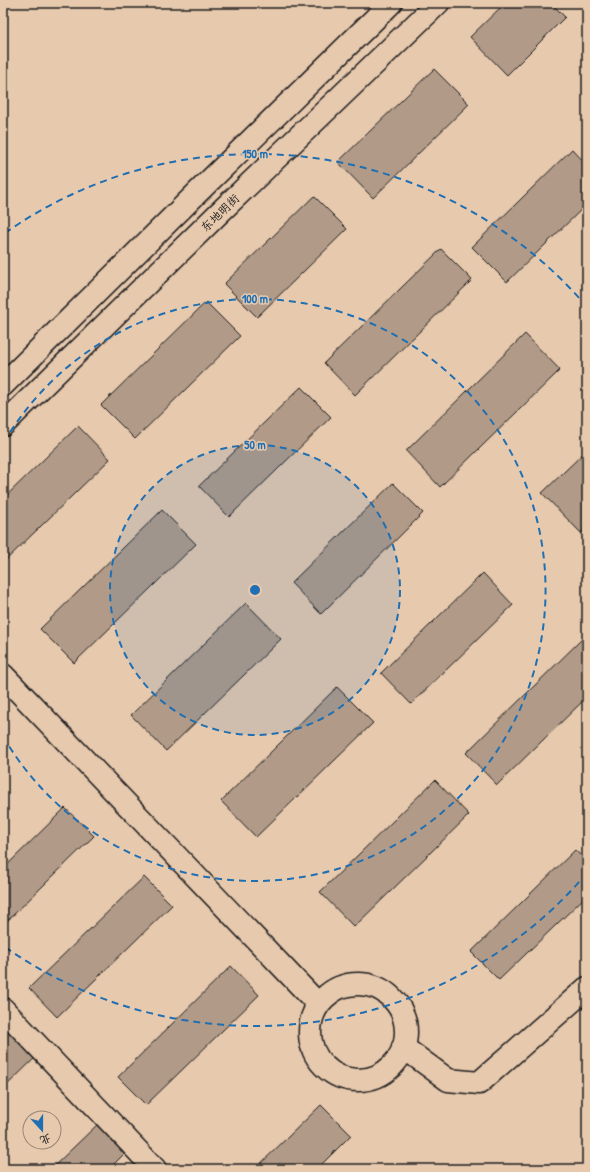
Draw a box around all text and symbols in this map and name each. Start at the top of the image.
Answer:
text: 150 m [242,145,268,162]
street label: 东地明街 [196,190,243,235]
text: 100 m [242,290,268,307]
text: 50 m [244,436,266,453]
centre of rings [248,583,262,597]
north arrow [22,1110,62,1150]
text: 北 [38,1131,53,1148]

